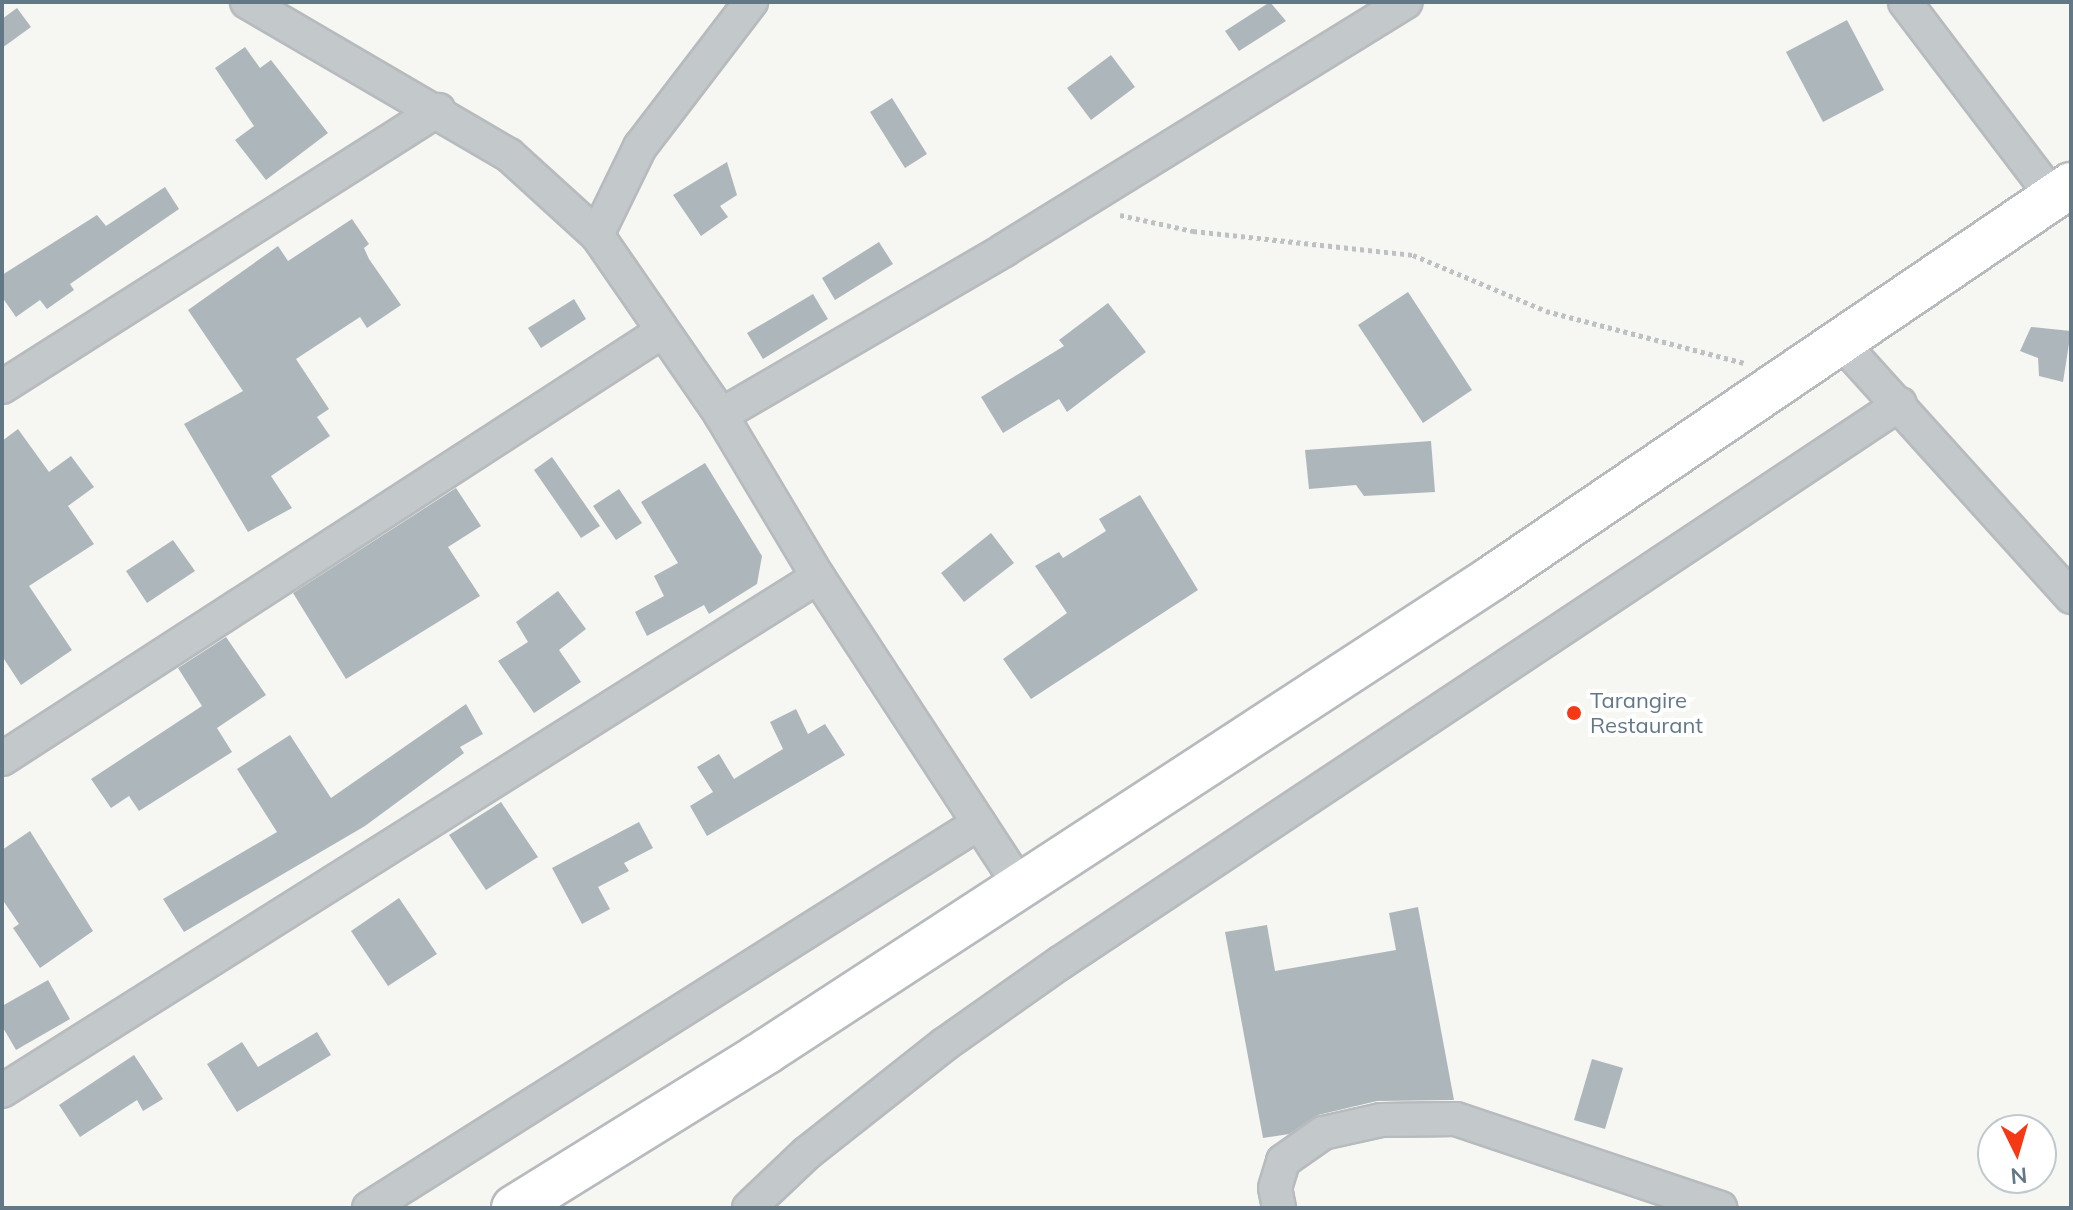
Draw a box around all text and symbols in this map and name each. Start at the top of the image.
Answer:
place label: Tarangire Restaurant [1590,687,1703,738]
marker: Tarangire Restaurant [1565,704,1583,722]
north arrow [1977,1114,2057,1194]
text: N [2009,1161,2028,1191]

